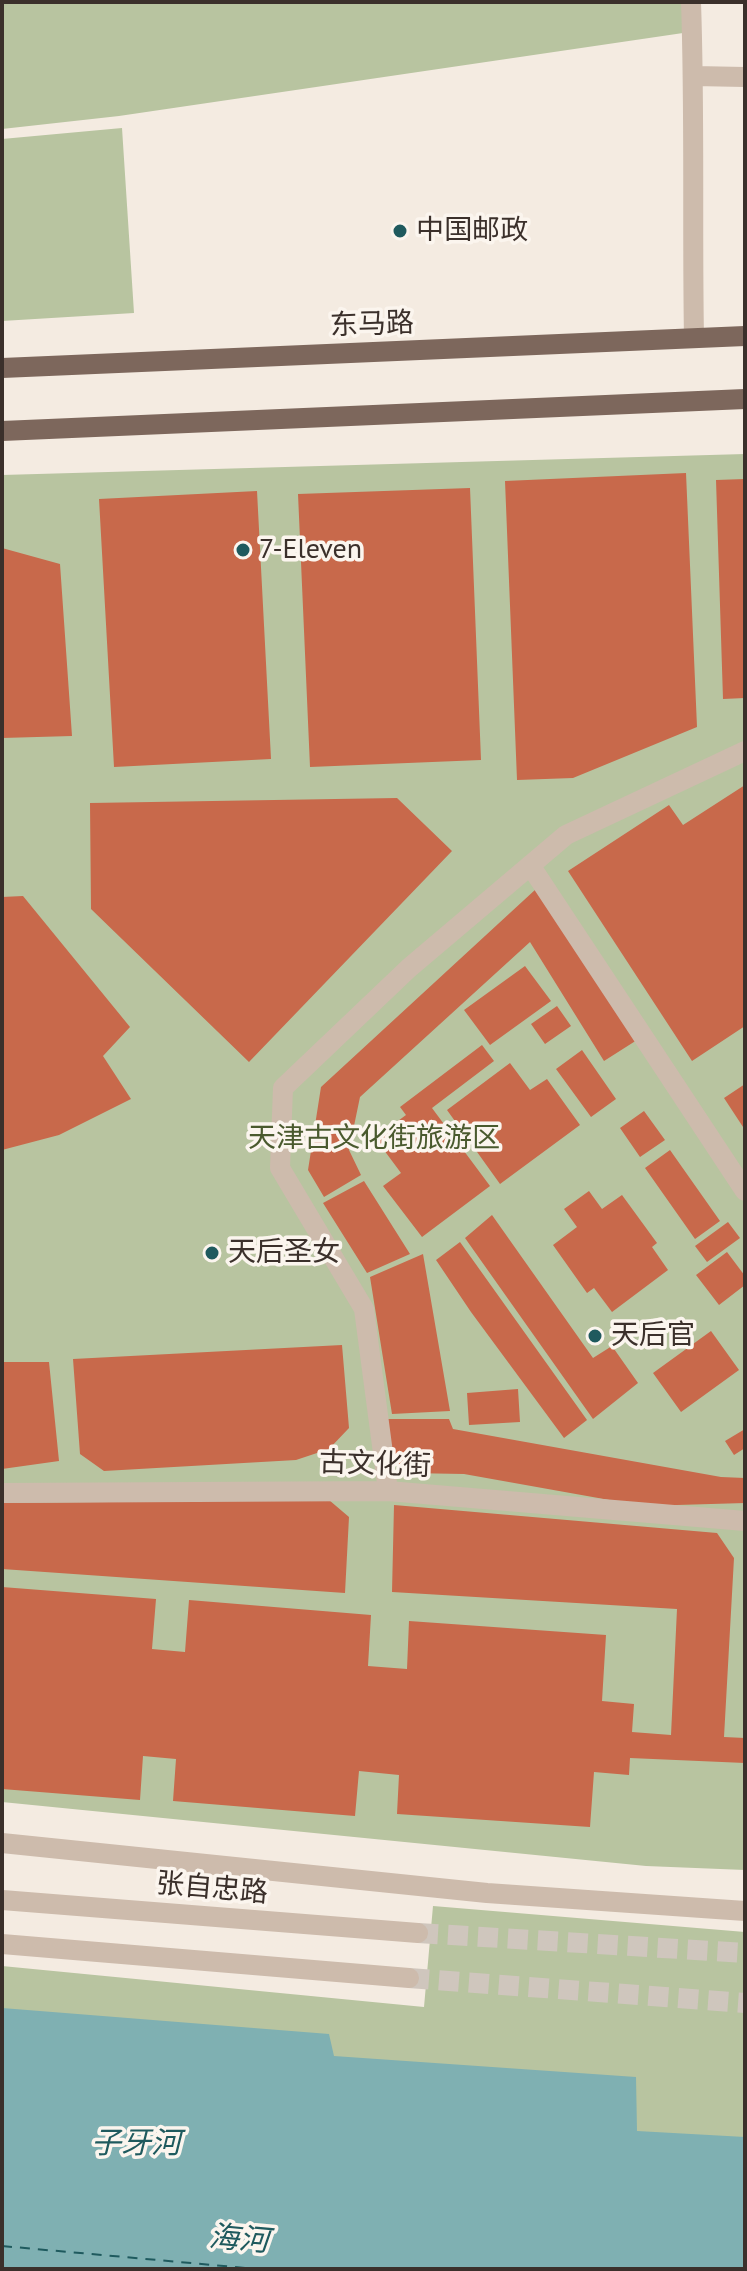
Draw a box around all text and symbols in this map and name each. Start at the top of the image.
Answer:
place label: 中国邮政 [416,214,528,248]
marker: 中国邮政 [391,222,409,240]
street label: 东马路 [329,307,415,343]
place label: 7-Eleven [259,533,362,567]
marker: 7-Eleven [234,541,252,559]
park label: 天津古文化街旅游区 [248,1122,500,1156]
place label: 天后圣女 [228,1236,340,1270]
marker: 天后圣女 [203,1244,221,1262]
place label: 天后官 [611,1319,695,1353]
marker: 天后官 [586,1327,604,1345]
street label: 古文化街 [318,1446,432,1484]
street label: 张自忠路 [155,1867,269,1911]
water label: 子牙河 [91,2126,181,2162]
water label: 海河 [208,2219,270,2261]

